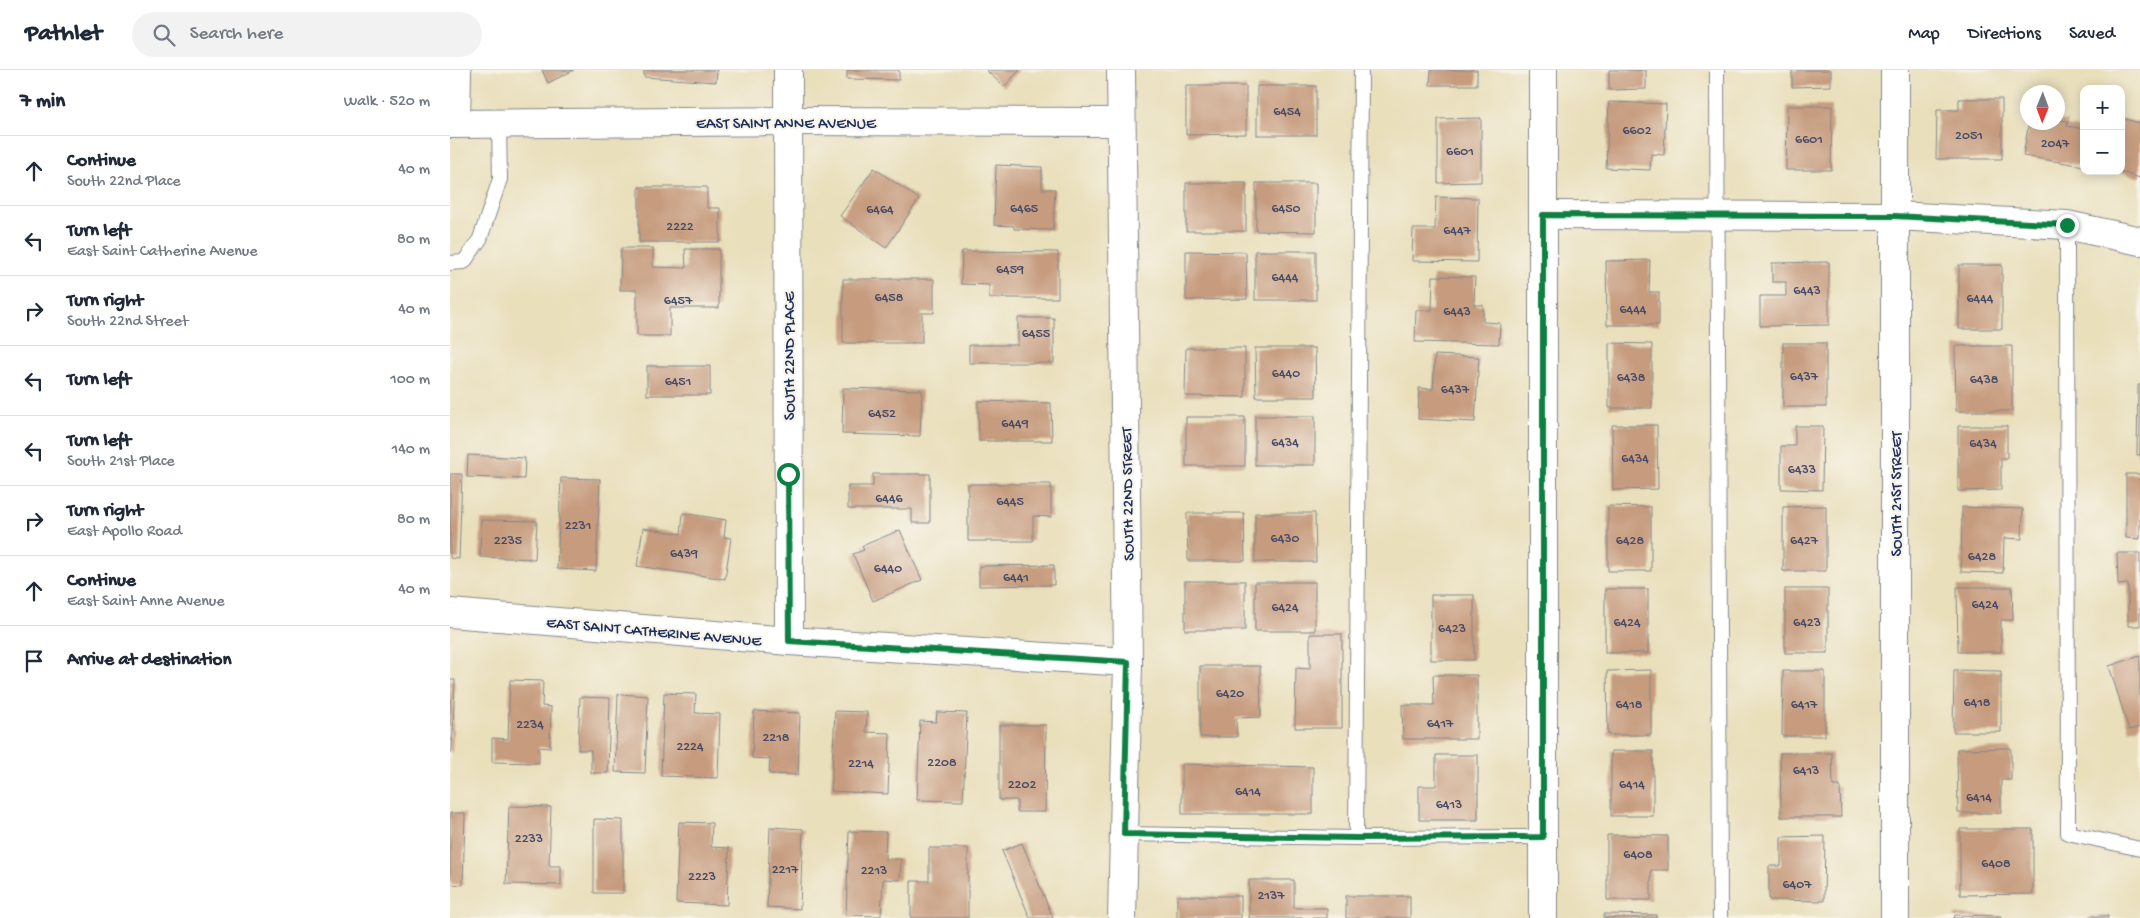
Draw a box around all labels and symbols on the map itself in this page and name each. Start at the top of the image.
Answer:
north arrow [2020,85,2065,130]
house number: 6454 [1273,104,1301,121]
street label: EAST SAINT ANNE AVENUE [696,116,877,135]
house number: 6602 [1622,123,1652,140]
house number: 2051 [1955,128,1983,145]
house number: 6601 [1795,132,1823,149]
house number: 2047 [2041,136,2070,153]
house number: 6601 [1446,144,1474,161]
house number: 6465 [1010,201,1038,218]
house number: 6450 [1271,201,1301,218]
house number: 6464 [866,202,894,219]
route end [2056,214,2079,237]
house number: 2222 [666,219,694,236]
house number: 6447 [1443,223,1472,240]
house number: 6459 [996,262,1024,279]
house number: 6444 [1272,270,1299,287]
house number: 6443 [1793,283,1821,300]
house number: 6458 [875,290,904,307]
street label: SOUTH 22ND PLACE [782,291,801,420]
house number: 6444 [1967,291,1994,308]
house number: 6457 [664,293,693,310]
house number: 6444 [1620,302,1647,319]
house number: 6443 [1443,304,1471,321]
house number: 6455 [1022,326,1050,343]
house number: 6440 [1272,366,1300,383]
house number: 6437 [1790,369,1819,386]
house number: 6438 [1617,370,1646,387]
house number: 6438 [1970,372,1999,389]
house number: 6451 [665,374,691,391]
house number: 6437 [1441,382,1470,399]
house number: 6452 [868,406,896,423]
house number: 6449 [1001,416,1029,433]
street label: SOUTH 22ND STREET [1119,426,1140,561]
street label: SOUTH 21ST STREET [1889,431,1908,557]
house number: 6434 [1271,435,1299,452]
house number: 6434 [1969,436,1997,453]
house number: 6434 [1621,451,1649,468]
house number: 6433 [1788,462,1816,479]
route start [777,463,800,486]
house number: 6446 [875,491,904,508]
house number: 6445 [996,494,1024,511]
house number: 2231 [565,518,591,535]
house number: 6430 [1271,531,1300,548]
house number: 2235 [494,533,522,550]
house number: 6428 [1616,533,1644,550]
house number: 6427 [1790,533,1819,550]
house number: 6439 [670,546,698,563]
house number: 6428 [1968,549,1996,566]
house number: 6440 [874,561,902,578]
house number: 6441 [1003,570,1029,587]
house number: 6424 [1971,597,1999,614]
house number: 6424 [1271,600,1299,617]
street label: EAST SAINT CATHERINE AVENUE [545,615,763,652]
house number: 6424 [1613,615,1641,632]
house number: 6423 [1793,615,1821,632]
house number: 6423 [1438,621,1466,638]
house number: 6420 [1216,686,1244,703]
house number: 6418 [1963,695,1991,712]
house number: 6418 [1615,697,1643,714]
house number: 6417 [1791,697,1818,714]
house number: 6417 [1427,716,1454,733]
house number: 2234 [516,717,544,734]
house number: 2218 [762,730,790,747]
house number: 2224 [676,739,704,756]
house number: 2208 [927,755,957,772]
house number: 2214 [848,756,874,773]
house number: 6413 [1793,763,1819,780]
house number: 2202 [1008,777,1036,794]
house number: 6414 [1619,777,1645,794]
house number: 6414 [1235,784,1261,801]
house number: 6414 [1966,790,1992,807]
house number: 6413 [1436,797,1462,814]
house number: 2233 [515,831,543,848]
house number: 6408 [1623,847,1653,864]
house number: 6408 [1981,856,2011,873]
house number: 2217 [772,862,799,879]
house number: 2213 [861,863,887,880]
house number: 2223 [688,869,716,886]
house number: 6407 [1783,877,1812,894]
house number: 2137 [1257,888,1285,905]

